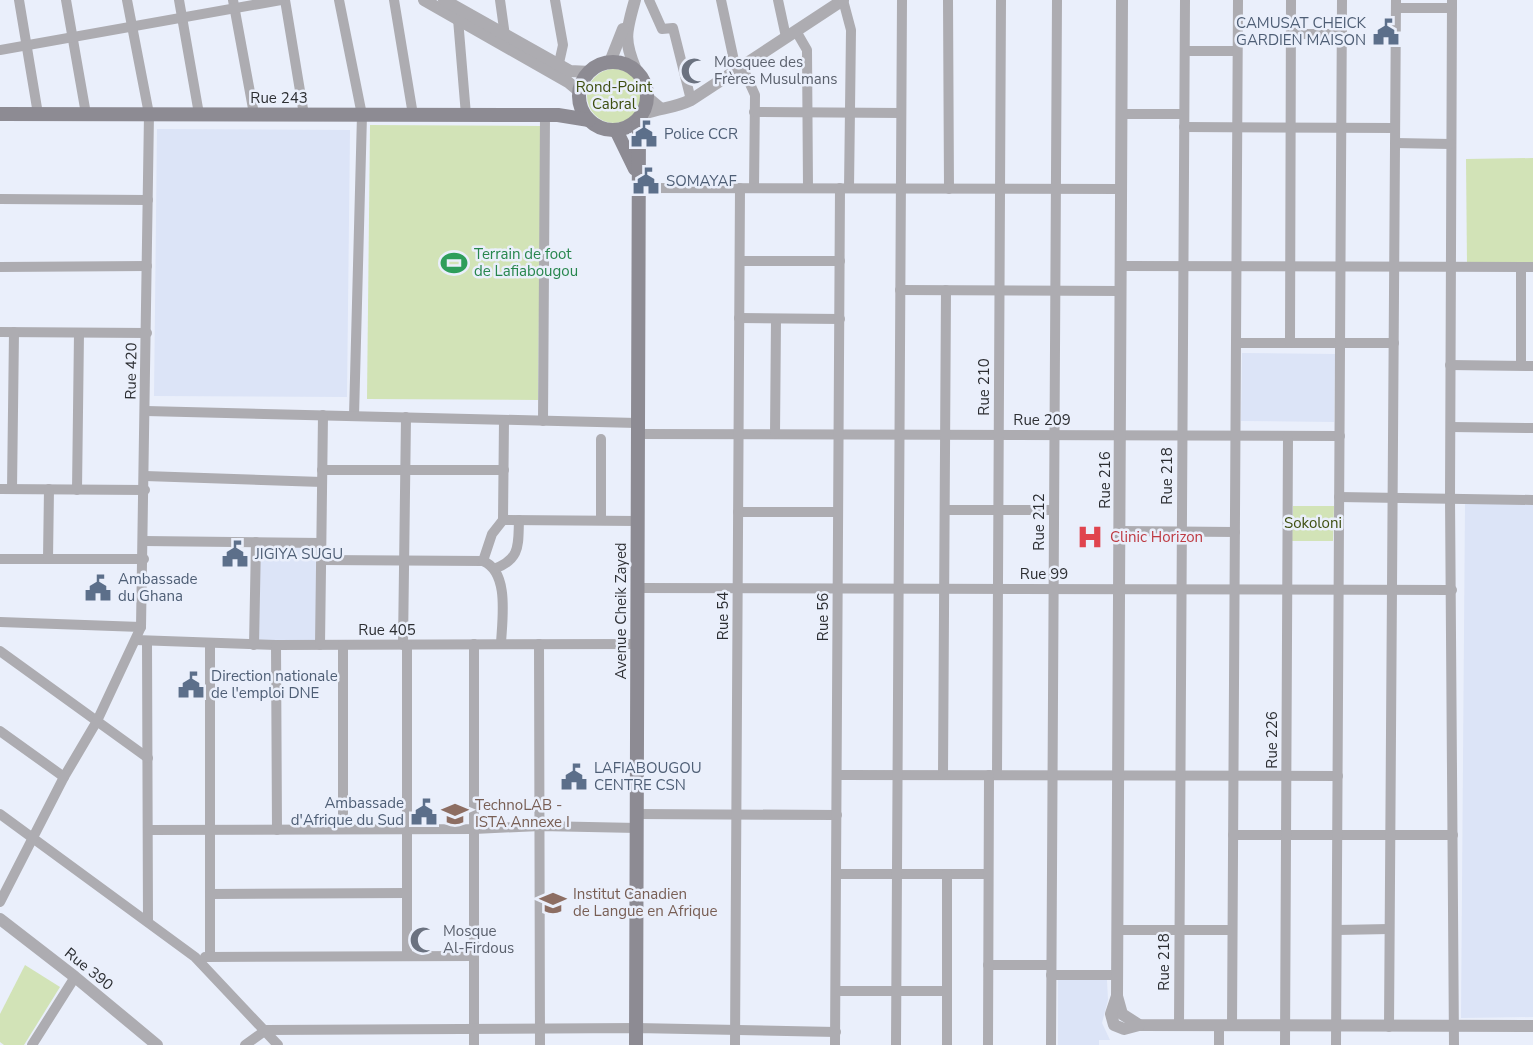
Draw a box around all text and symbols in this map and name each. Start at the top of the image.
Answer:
place label: CAMUSAT CHEICK GARDIEN MAISON [1236,13,1367,50]
public building icon: CAMUSAT CHEICK GARDIEN MAISON [1371,17,1401,47]
place label: Mosquee des Frères Musulmans [714,52,837,89]
mosque icon: Mosquee des Frères Musulmans [679,56,709,86]
park label: Rond-Point Cabral [576,77,653,114]
street label: Rue 243 [250,88,308,108]
public building icon: Police CCR [629,119,659,149]
place label: Police CCR [664,124,738,144]
public building icon: SOMAYAF [631,166,661,196]
place label: SOMAYAF [666,171,737,191]
place label: Terrain de foot de Lafiabougou [474,244,578,281]
sports icon: Terrain de foot de Lafiabougou [439,248,469,278]
street label: Rue 420 [121,342,141,400]
street label: Rue 210 [974,358,994,416]
street label: Rue 209 [1013,410,1071,430]
street label: Rue 218 [1157,447,1177,505]
street label: Rue 216 [1095,451,1115,509]
street label: Rue 212 [1029,493,1049,551]
park label: Sokoloni [1284,513,1342,533]
hospital icon: Clinic Horizon [1075,522,1105,552]
place label: Clinic Horizon [1110,527,1203,547]
public building icon: JIGIYA SUGU [220,539,250,569]
street label: Avenue Cheik Zayed [611,542,631,680]
place label: JIGIYA SUGU [254,544,343,564]
street label: Rue 99 [1020,564,1068,584]
place label: Ambassade du Ghana [118,569,198,606]
public building icon: Ambassade du Ghana [83,573,113,603]
street label: Rue 54 [713,592,733,640]
street label: Rue 56 [813,593,833,641]
street label: Rue 405 [358,620,416,640]
place label: Direction nationale de l'emploi DNE [211,666,338,703]
public building icon: Direction nationale de l'emploi DNE [176,670,206,700]
street label: Rue 226 [1262,711,1282,769]
place label: LAFIABOUGOU CENTRE CSN [594,758,702,795]
public building icon: LAFIABOUGOU CENTRE CSN [559,762,589,792]
place label: Ambassade d'Afrique du Sud [291,793,404,830]
place label: TechnoLAB - ISTA Annexe I [475,795,570,832]
public building icon: Ambassade d'Afrique du Sud [409,797,439,827]
school or university icon: TechnoLAB - ISTA Annexe I [440,799,470,829]
place label: Institut Canadien de Langue en Afrique [573,884,717,921]
school or university icon: Institut Canadien de Langue en Afrique [538,888,568,918]
place label: Mosque Al-Firdous [443,921,514,958]
mosque icon: Mosque Al-Firdous [408,925,438,955]
street label: Rue 218 [1154,933,1174,991]
street label: Rue 390 [60,943,118,995]

